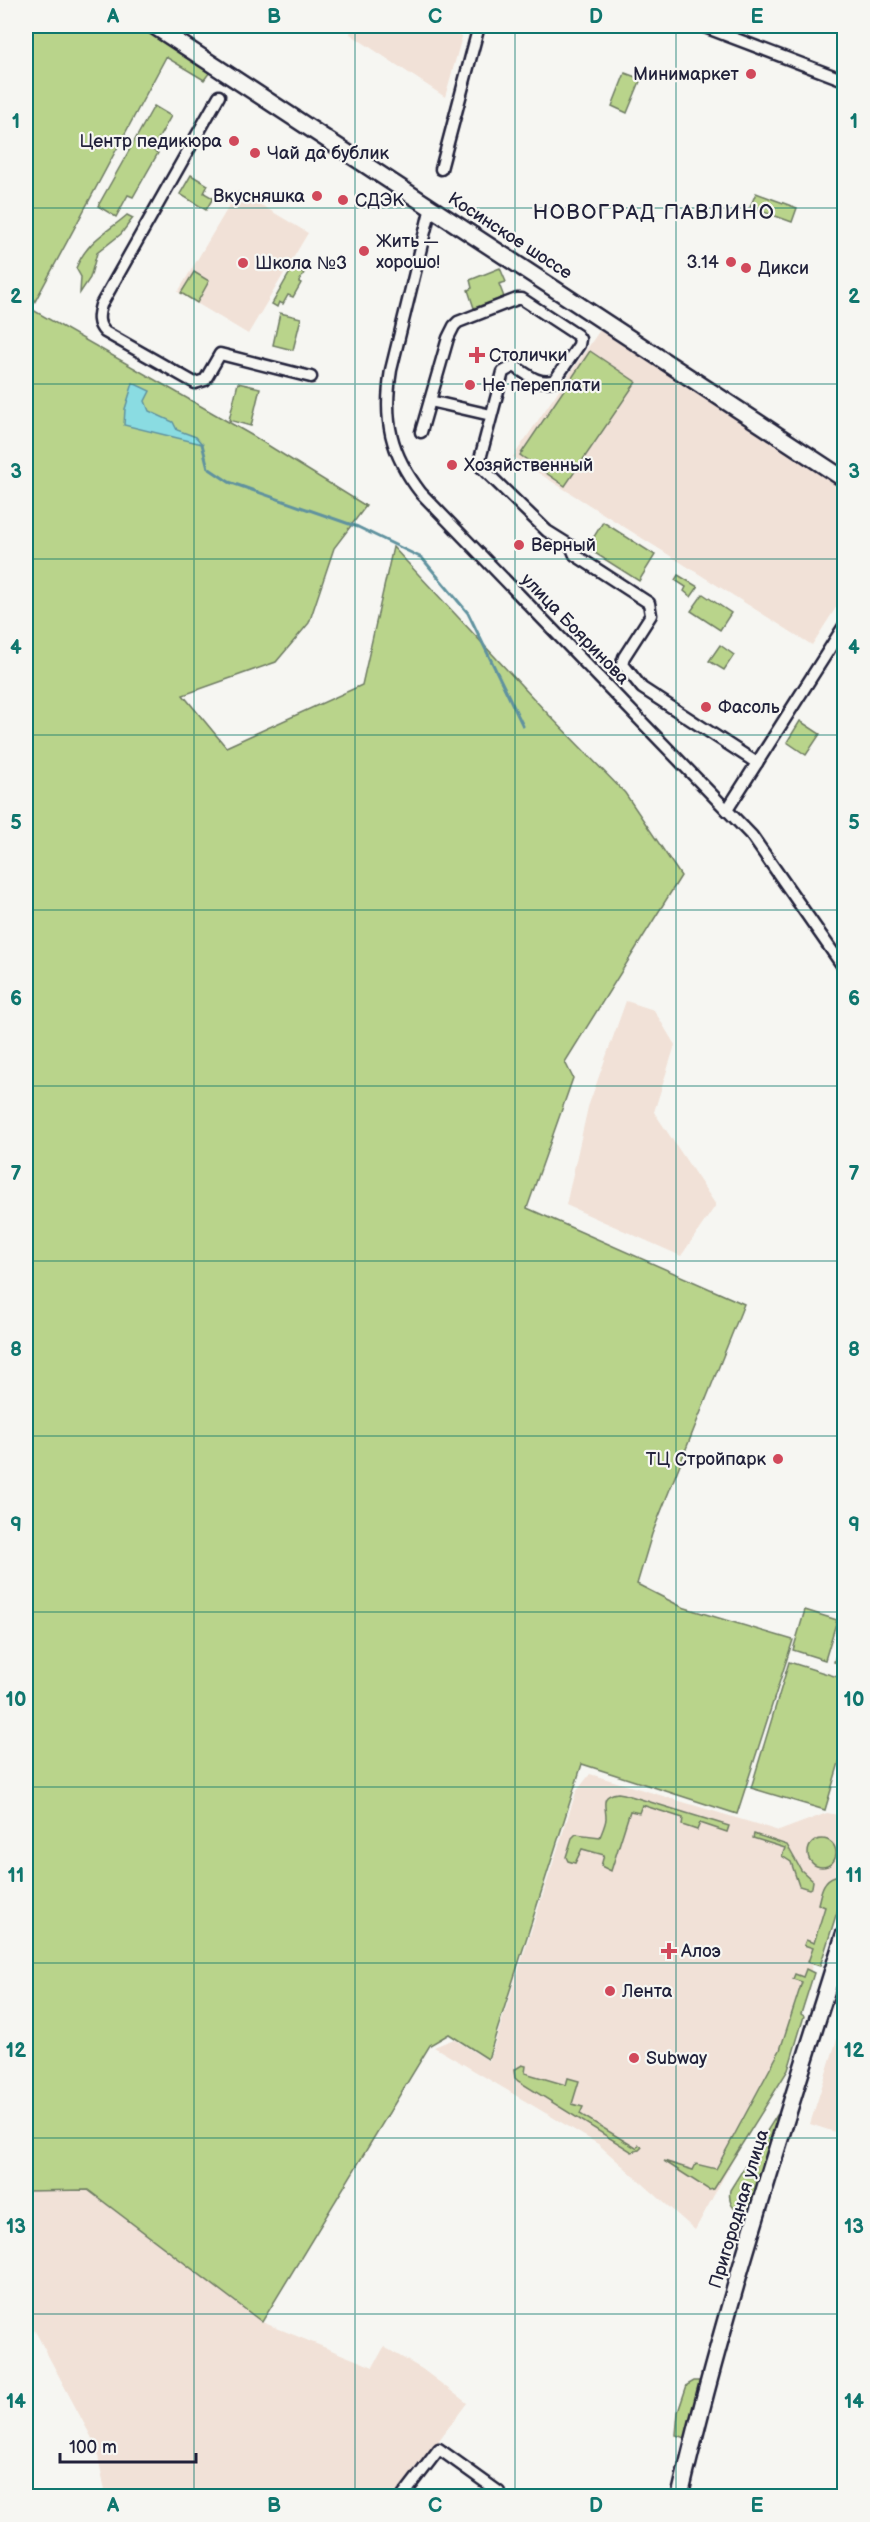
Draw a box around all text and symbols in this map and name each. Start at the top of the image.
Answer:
text: A [106,5,120,29]
text: B [267,5,281,29]
text: C [428,5,442,29]
text: D [589,5,603,29]
text: E [751,5,764,29]
place label: Минимаркет [633,64,740,85]
marker: Минимаркет [744,67,758,81]
text: 1 [12,110,20,134]
text: 1 [850,110,858,134]
place label: Центр педикюра [79,131,222,152]
marker: Центр педикюра [227,134,241,148]
place label: Чай да бублик [267,143,389,164]
marker: Чай да бублик [248,146,262,160]
place label: Вкусняшка [213,186,305,207]
street label: Косинское шоссе [444,188,576,284]
marker: Вкусняшка [310,189,324,203]
place label: СДЭК [355,190,404,211]
marker: СДЭК [336,193,350,207]
district label: НОВОГРАД ПАВЛИНО [533,200,775,225]
place label: Жить — хорошо! [376,231,440,273]
marker: Жить — хорошо! [357,244,371,258]
place label: 3.14 [686,252,719,273]
place label: Школа №3 [255,253,347,274]
marker: 3.14 [724,255,738,269]
marker: Школа №3 [236,256,250,270]
place label: Дикси [758,258,809,279]
marker: Дикси [739,261,753,275]
text: 2 [10,285,22,309]
text: 2 [848,285,860,309]
place label: Столички [489,345,568,366]
marker: Столички [470,348,484,362]
place label: Не переплати [482,375,601,396]
marker: Не переплати [463,378,477,392]
place label: Хозяйственный [464,455,593,476]
marker: Хозяйственный [445,458,459,472]
text: 3 [10,460,22,484]
text: 3 [848,460,860,484]
place label: Верный [531,535,596,556]
marker: Верный [512,538,526,552]
street label: улица Бояринова [517,569,634,689]
text: 4 [10,636,22,660]
text: 4 [848,636,860,660]
place label: Фасоль [718,697,780,718]
marker: Фасоль [699,700,713,714]
text: 5 [10,811,22,835]
text: 5 [848,811,860,835]
text: 6 [10,987,22,1011]
text: 6 [848,987,860,1011]
text: 7 [10,1162,22,1186]
text: 7 [848,1162,860,1186]
text: 8 [10,1338,22,1362]
text: 8 [848,1338,860,1362]
place label: ТЦ Стройпарк [646,1449,766,1470]
marker: ТЦ Стройпарк [771,1452,785,1466]
text: 9 [10,1513,22,1537]
text: 9 [848,1513,860,1537]
text: 10 [6,1688,26,1712]
text: 10 [844,1688,864,1712]
text: 11 [8,1864,24,1888]
text: 11 [846,1864,862,1888]
place label: Алоэ [680,1941,721,1962]
marker: Алоэ [662,1944,676,1958]
place label: Лента [621,1981,673,2002]
marker: Лента [603,1984,617,1998]
text: 12 [6,2039,26,2063]
text: 12 [844,2039,864,2063]
place label: Subway [646,2048,708,2069]
marker: Subway [627,2051,641,2065]
street label: Пригородная улица [705,2127,773,2291]
text: 13 [6,2215,26,2239]
text: 13 [844,2215,864,2239]
text: 14 [6,2390,26,2414]
text: 14 [844,2390,864,2414]
scale bar [60,2426,196,2464]
text: 100 m [69,2437,117,2458]
text: A [106,2494,120,2518]
text: B [267,2494,281,2518]
text: C [428,2494,442,2518]
text: D [589,2494,603,2518]
text: E [751,2494,764,2518]

